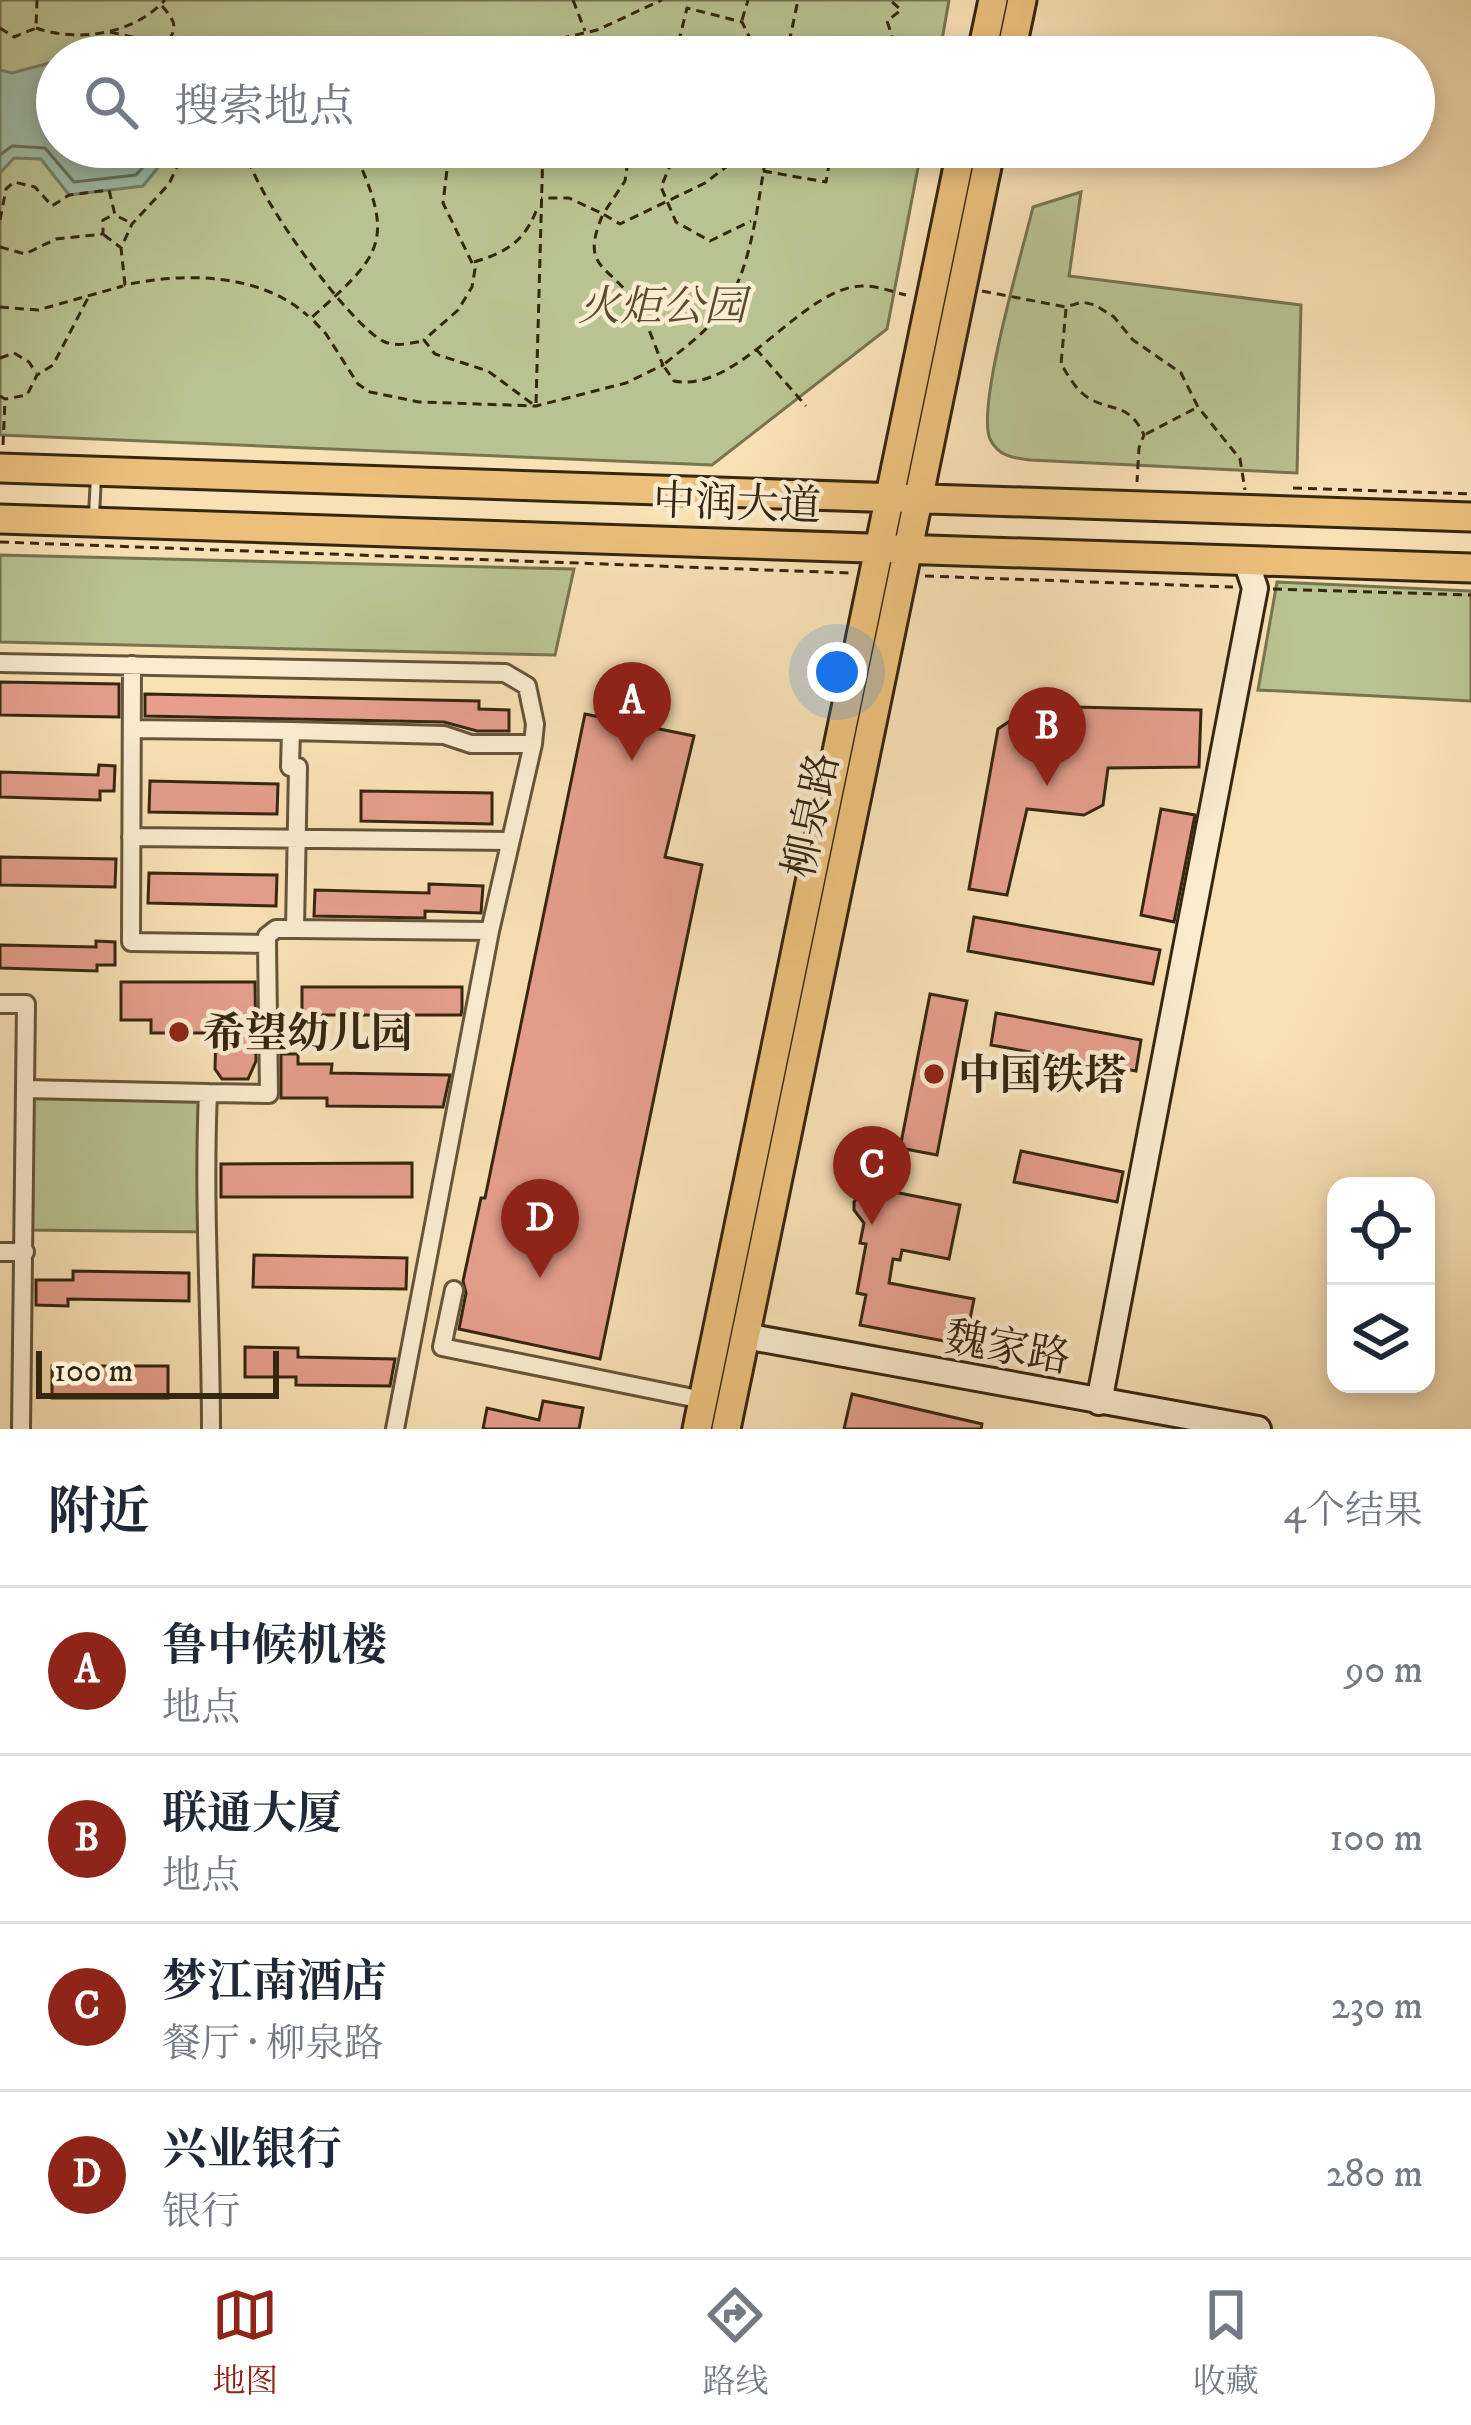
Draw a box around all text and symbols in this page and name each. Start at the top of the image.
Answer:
search box [36,36,1435,168]
icon: search [78,69,144,135]
text: 搜索地点 [174,80,354,136]
park label: 火炬公园 [578,282,752,334]
street label: 中润大道 [652,476,822,534]
your location [807,642,867,702]
pin: A [593,662,671,761]
pin: B [1008,687,1086,786]
street label: 柳泉路 [774,749,851,883]
place label: 希望幼儿园 [203,1009,413,1061]
marker: 希望幼儿园 [166,1019,192,1045]
place label: 中国铁塔 [958,1051,1126,1103]
marker: 中国铁塔 [921,1061,947,1087]
pin: C [833,1126,911,1225]
map controls [1327,1177,1435,1393]
button: locate [1327,1177,1435,1285]
pin: D [501,1179,579,1278]
button: layers [1327,1285,1435,1393]
street label: 魏家路 [941,1312,1074,1386]
scale bar [36,1345,279,1398]
text: 100 m [54,1351,133,1392]
text: 附近 [48,1481,150,1545]
text: 4个结果 [1284,1487,1423,1536]
text: 鲁中候机楼 [162,1619,387,1675]
text: A [75,1646,99,1695]
text: 90 m [1345,1646,1423,1695]
text: 地点 [162,1684,240,1733]
text: 联通大厦 [162,1787,342,1843]
text: B [75,1814,99,1863]
text: 100 m [1329,1814,1423,1863]
text: 地点 [162,1852,240,1901]
text: 梦江南酒店 [162,1955,387,2011]
text: C [74,1982,100,2031]
text: 230 m [1331,1982,1423,2031]
text: 餐厅 · 柳泉路 [162,2020,383,2069]
text: 兴业银行 [162,2123,342,2179]
text: D [72,2150,102,2199]
text: 280 m [1326,2150,1423,2199]
text: 银行 [162,2188,240,2237]
tab: 地图 [212,2282,278,2403]
tab: 路线 [702,2282,768,2403]
tab: 收藏 [1193,2282,1259,2403]

